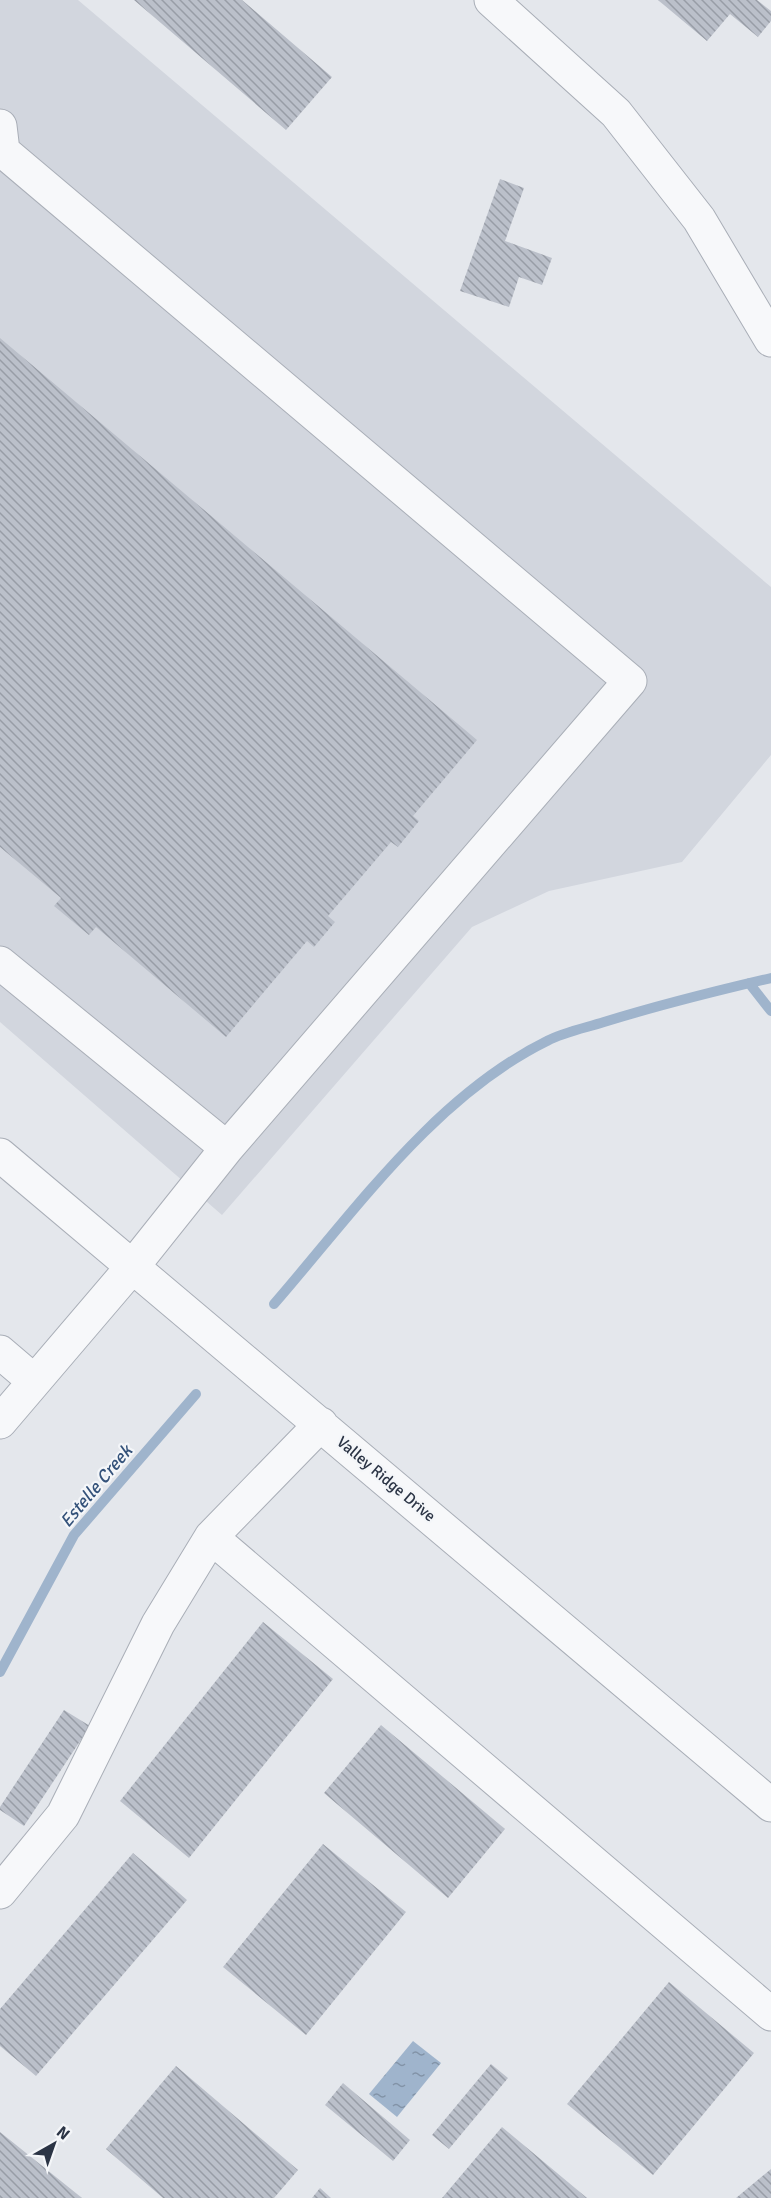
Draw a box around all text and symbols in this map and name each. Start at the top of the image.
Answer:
street label: Valley Ridge Drive [333,1432,439,1526]
water label: Estelle Creek [55,1439,138,1532]
north arrow [24,2114,84,2174]
text: N [52,2122,74,2145]

